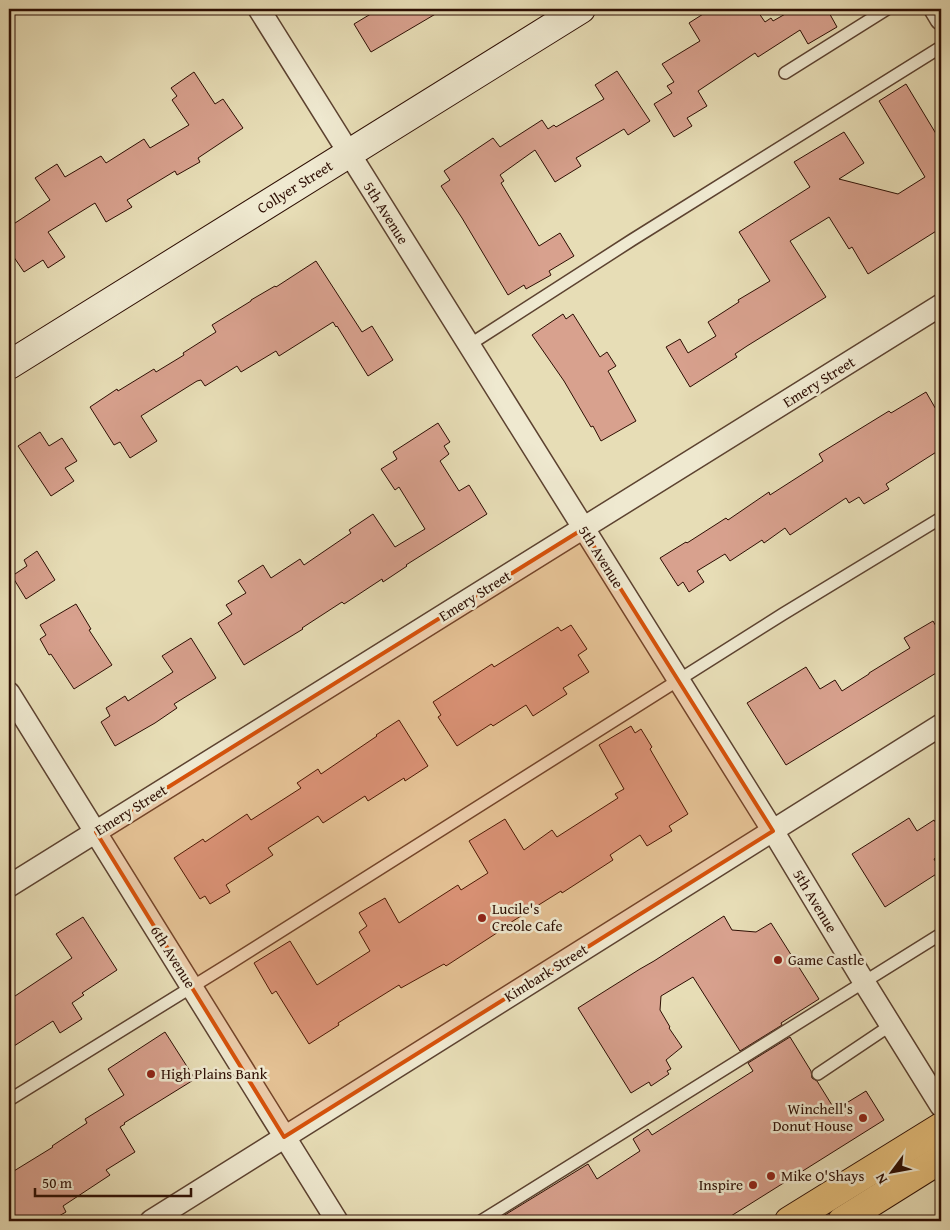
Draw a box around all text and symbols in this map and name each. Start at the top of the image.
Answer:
street label: Collyer Street [253,155,337,218]
street label: 5th Avenue [359,177,414,248]
street label: Emery Street [778,351,860,412]
street label: 5th Avenue [574,521,629,592]
street label: Emery Street [434,565,516,626]
street label: Emery Street [90,779,172,840]
street label: 5th Avenue [788,865,843,936]
place label: Lucile's Creole Cafe [492,898,562,936]
marker: Lucile's Creole Cafe [476,912,488,924]
street label: 6th Avenue [146,921,201,992]
street label: Kimbark Street [500,938,592,1007]
place label: Game Castle [788,949,864,970]
marker: Game Castle [772,954,784,966]
place label: High Plains Bank [161,1063,268,1084]
marker: High Plains Bank [145,1068,157,1080]
place label: Winchell's Donut House [772,1098,853,1136]
marker: Winchell's Donut House [857,1112,869,1124]
north arrow [868,1148,918,1198]
scale bar [35,1165,191,1197]
place label: Mike O'Shays [781,1165,864,1186]
text: N [870,1169,892,1188]
marker: Mike O'Shays [765,1170,777,1182]
text: 50 m [42,1172,73,1193]
place label: Inspire [699,1174,743,1195]
marker: Inspire [747,1179,759,1191]

